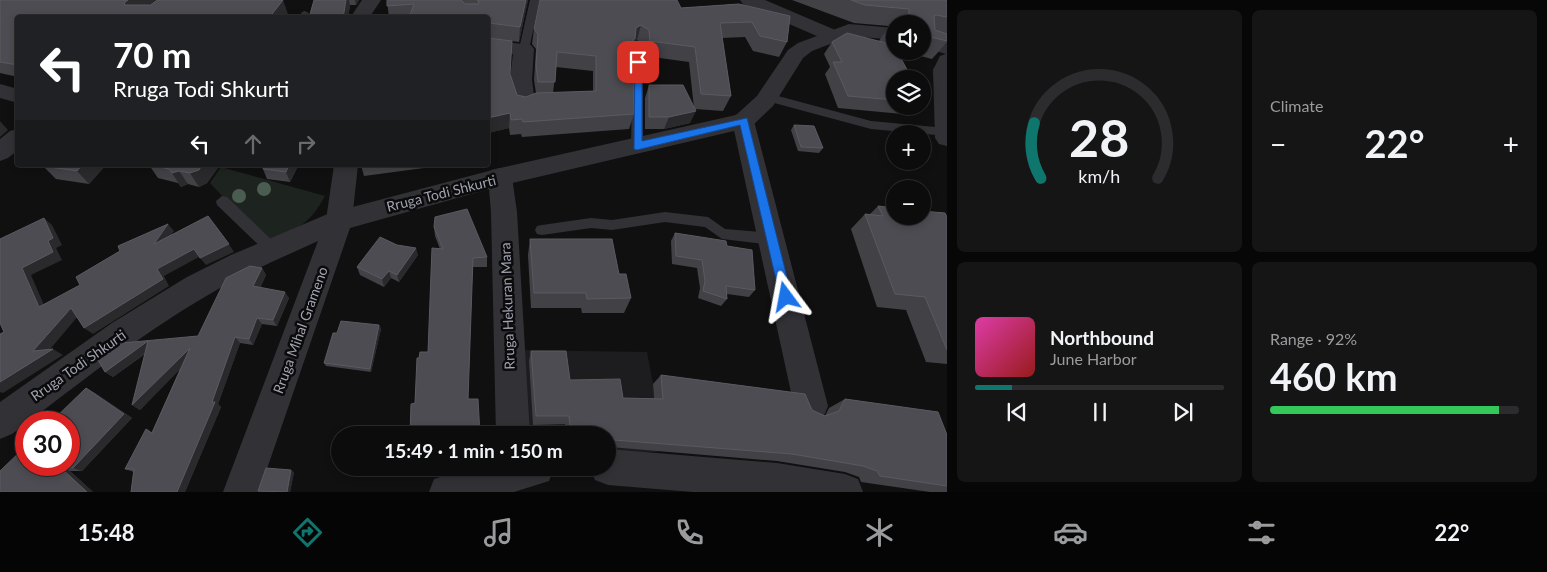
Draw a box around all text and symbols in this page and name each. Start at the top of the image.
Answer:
map controls [886,15,931,225]
button: sound [886,15,931,60]
text: 70 m [113,33,191,75]
icon: left [30,35,95,100]
pin [617,41,659,83]
icon: arrive [624,48,652,76]
button: layers [886,70,931,115]
text: Rruga Todi Shkurti [113,75,289,102]
text: Climate [1270,96,1323,115]
text: 28 [1069,106,1130,168]
text: 22° [1365,120,1424,166]
button: + [886,125,931,170]
text: − [1270,127,1286,161]
text: + [1503,127,1519,161]
icon: left [186,130,214,158]
icon: ahead [239,130,267,158]
icon: right [292,130,320,158]
text: km/h [1079,165,1120,187]
street label: Rruga Todi Shkurti [385,171,497,215]
button: − [886,180,931,225]
street label: Rruga Hekuran Mara [496,242,518,370]
street label: Rruga Mihal Grameno [269,264,331,396]
position arrow [759,270,811,322]
street label: Rruga Todi Shkurti [27,326,129,404]
text: Northbound [1050,326,1154,349]
text: Range · 92% [1270,329,1357,348]
text: June Harbor [1050,349,1137,368]
text: 460 km [1270,353,1398,399]
icon: previous [1003,398,1031,426]
icon: pause [1086,398,1114,426]
icon: next [1169,398,1197,426]
speed limit sign: 30 [15,411,80,476]
text: 15:49 · 1 min · 150 m [384,439,563,462]
icon: directions [290,515,325,550]
icon: music [481,515,516,550]
icon: phone [672,515,707,550]
icon: climate [862,515,897,550]
icon: car [1053,515,1088,550]
icon: filters [1244,515,1279,550]
text: 15:48 [78,519,135,546]
text: 22° [1434,519,1469,546]

